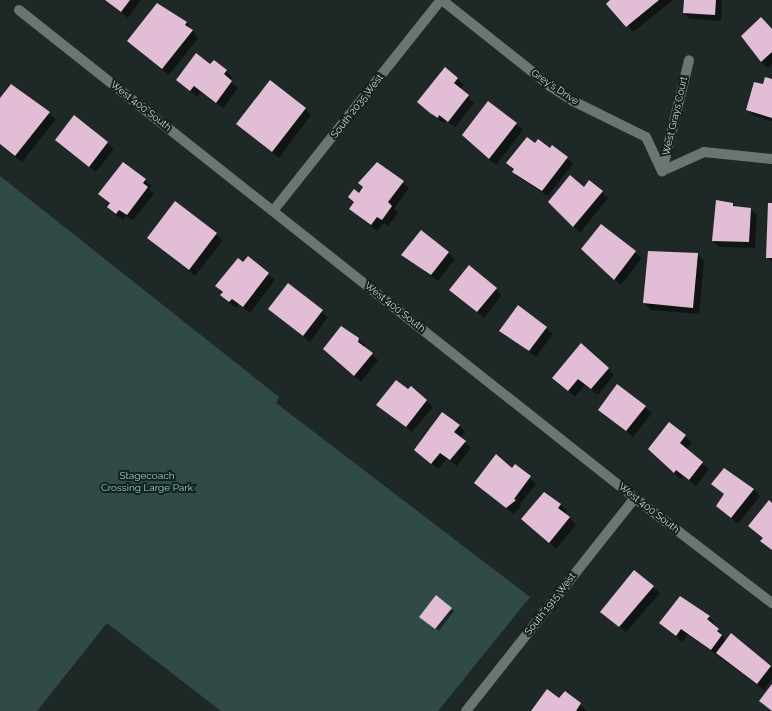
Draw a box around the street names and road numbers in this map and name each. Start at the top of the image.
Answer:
street label: Grey's Drive [529,67,581,107]
street label: South 2035 West [328,71,386,141]
street label: West Grays Court [660,75,690,157]
street label: West 400 South [108,79,174,133]
street label: West 400 South [362,280,428,334]
street label: West 400 South [616,481,682,535]
street label: South 1915 West [522,570,578,638]

